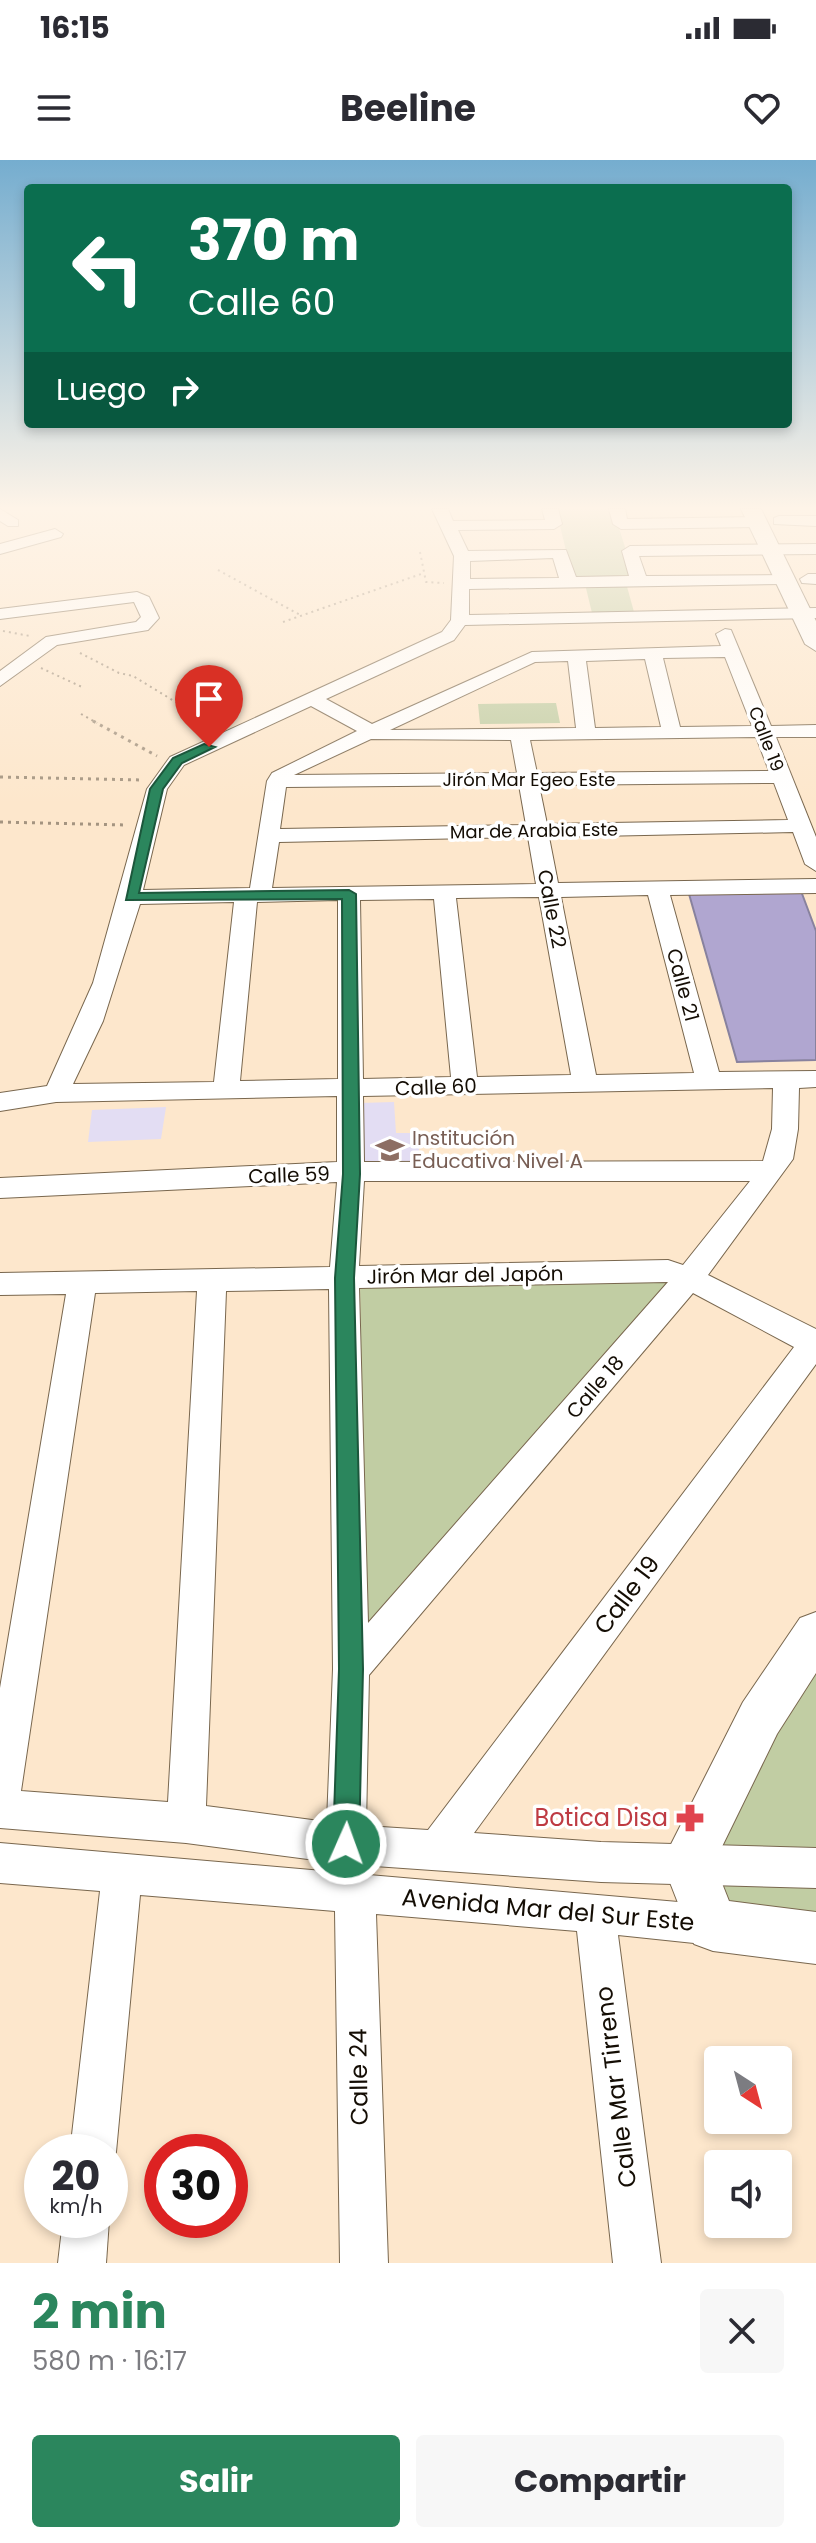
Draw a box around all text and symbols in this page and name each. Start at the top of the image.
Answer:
text: 16:15 [40,6,110,49]
text: Beeline [340,83,476,134]
icon: menu [32,86,76,130]
icon: heart [740,86,784,130]
text: 370 m [188,201,360,280]
icon: left [56,216,160,320]
text: Calle 60 [188,277,335,328]
text: Luego [56,368,146,411]
icon: right [162,368,206,412]
pin [175,665,243,747]
icon: arrive [187,677,231,721]
street label: Calle 19 [743,703,790,775]
street label: Jirón Mar Egeo Este [443,767,615,792]
street label: Mar de Arabia Este [450,817,618,844]
street label: Calle 22 [531,867,573,951]
street label: Calle 21 [660,945,706,1025]
street label: Calle 60 [395,1072,477,1102]
place label: Institución Educativa Nivel A [412,1124,583,1175]
school or university icon: Institución Educativa Nivel A [375,1135,405,1165]
street label: Calle 59 [248,1160,330,1190]
street label: Jirón Mar del Japón [366,1259,564,1291]
street label: Calle 18 [560,1349,630,1425]
street label: Calle 19 [586,1549,667,1641]
place label: Botica Disa [534,1801,668,1834]
position arrow [304,1802,388,1886]
pharmacy icon: Botica Disa [675,1803,705,1833]
street label: Avenida Mar del Sur Este [400,1880,696,1939]
street label: Calle Mar Tirreno [587,1985,644,2190]
street label: Calle 24 [341,2028,376,2126]
north arrow [704,2046,792,2134]
map controls [704,2046,792,2238]
speed limit sign: 30 [144,2134,248,2238]
text: 20 [52,2148,100,2204]
button: sound [704,2150,792,2238]
text: km/h [49,2192,103,2220]
text: 2 min [32,2278,167,2345]
button: close [700,2289,784,2373]
text: 580 m · 16:17 [32,2343,187,2379]
button: Salir [32,2435,400,2527]
button: Compartir [416,2435,784,2527]

